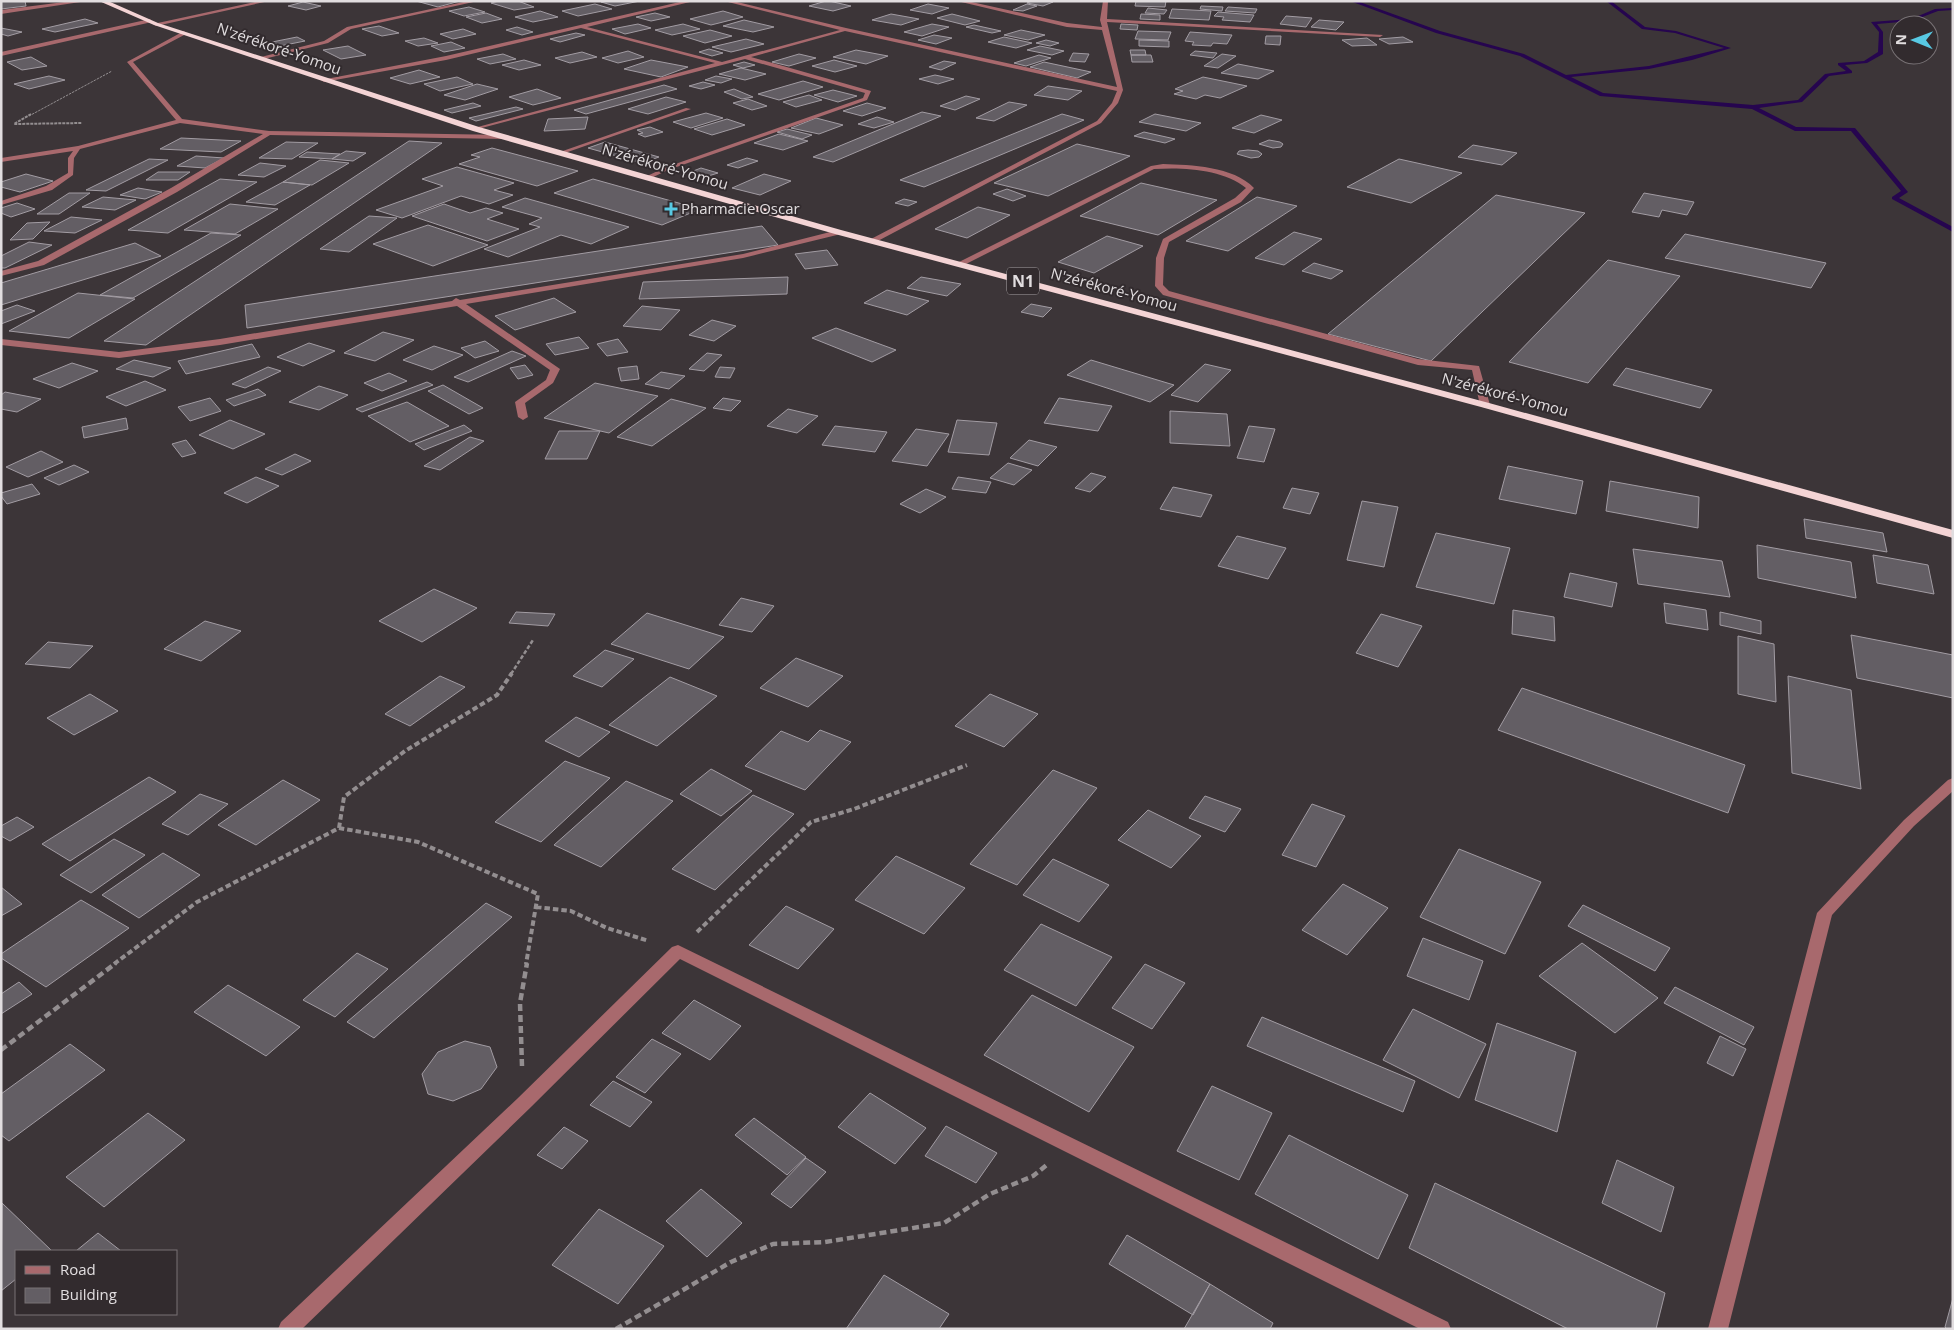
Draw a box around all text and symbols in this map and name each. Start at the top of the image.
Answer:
north arrow [1889,15,1939,65]
street label: N'zérékoré-Yomou [214,17,344,79]
text: N [1891,34,1910,46]
street label: N'zérékoré-Yomou [600,138,731,194]
place label: Pharmacie Oscar [681,198,800,218]
marker: Pharmacie Oscar [665,203,677,215]
street label: N'zérékoré-Yomou [1049,262,1180,316]
road number: N1 [1007,268,1039,294]
street label: N'zérékoré-Yomou [1440,367,1571,421]
legend [15,1250,178,1315]
text: Road [60,1259,96,1279]
text: Building [60,1284,117,1304]

